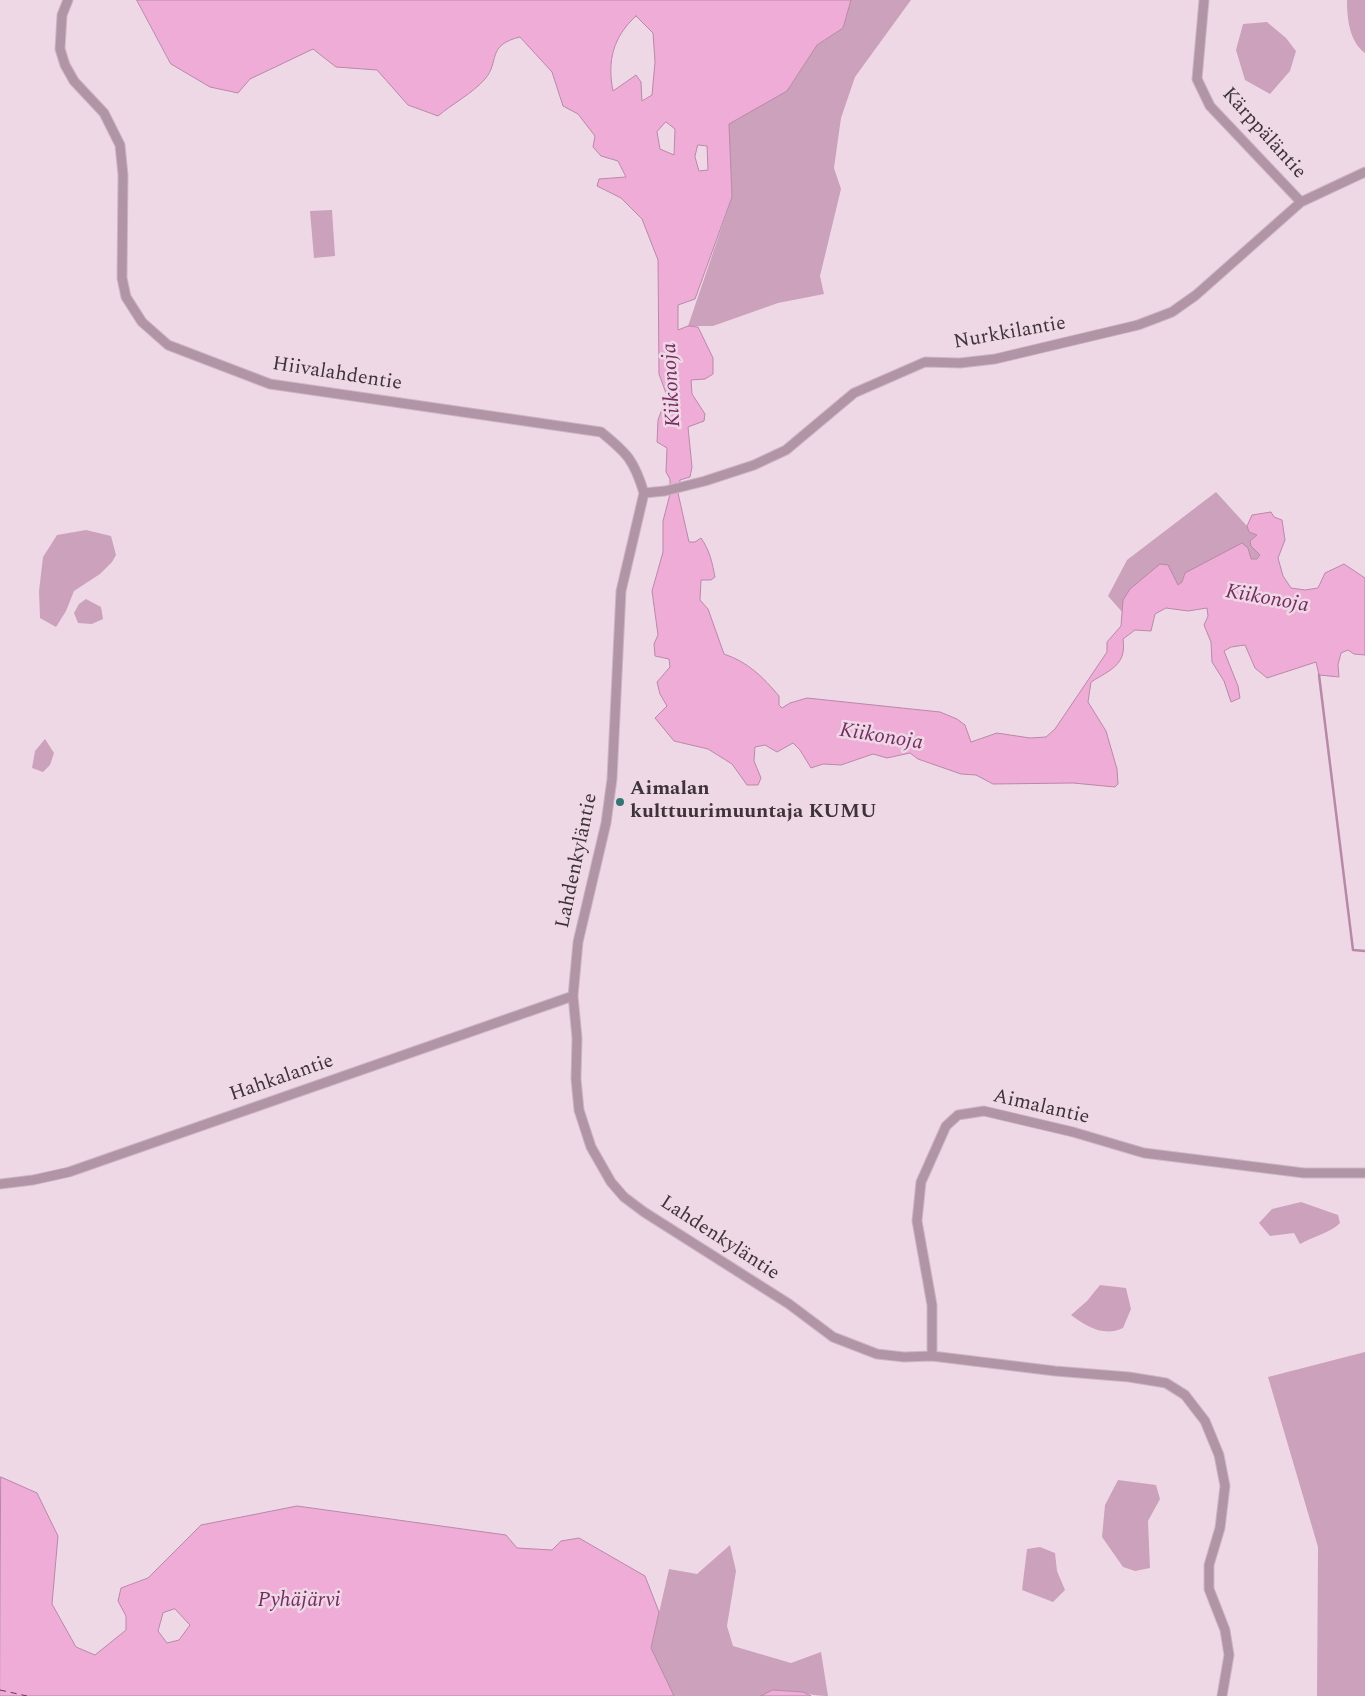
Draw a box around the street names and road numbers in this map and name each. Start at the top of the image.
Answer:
street label: Kärppäläntie [1216,83,1310,185]
street label: Nurkkilantie [952,312,1068,356]
street label: Hiivalahdentie [271,353,403,397]
street label: Lahdenkyläntie [552,791,604,931]
street label: Hahkalantie [227,1050,337,1108]
street label: Aimalantie [990,1085,1092,1131]
street label: Lahdenkyläntie [655,1191,783,1287]

